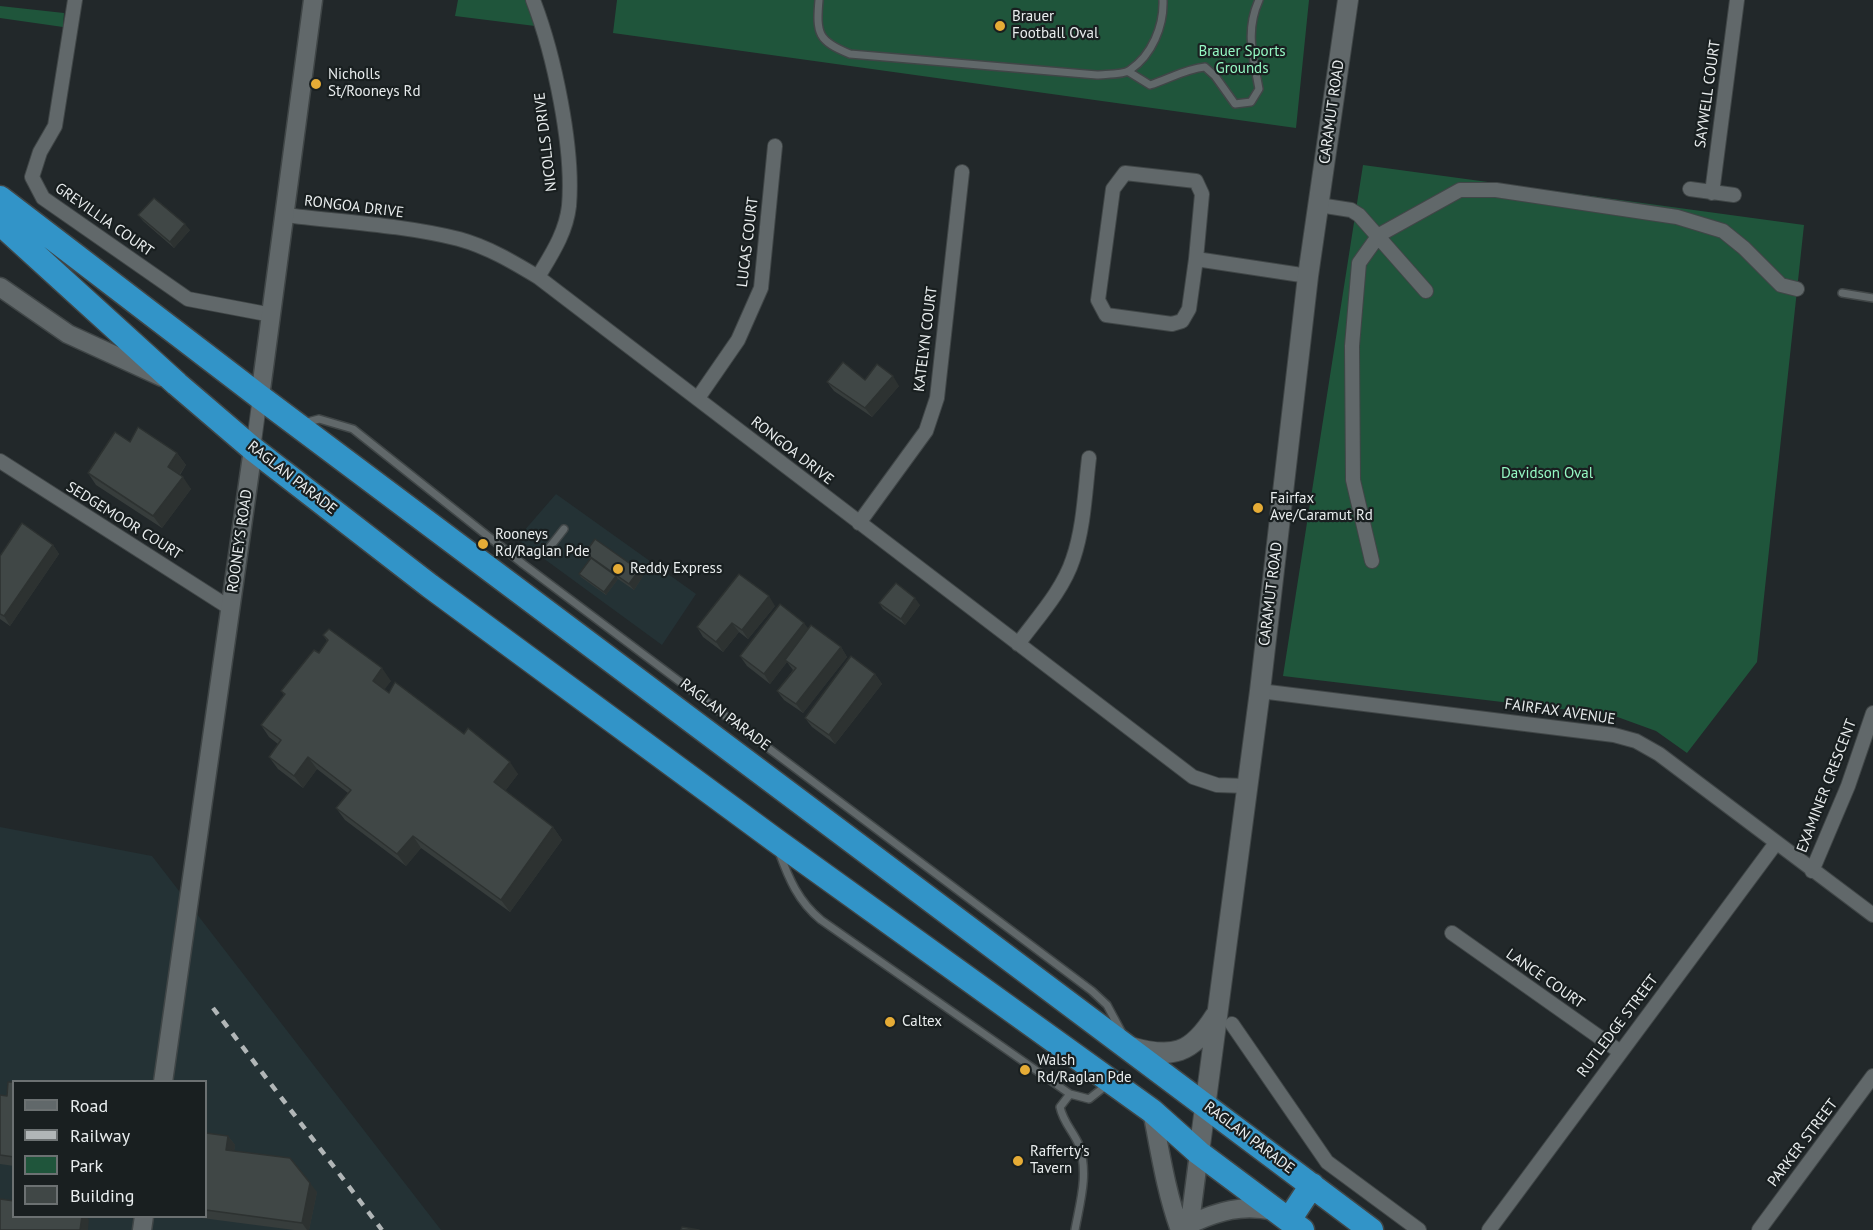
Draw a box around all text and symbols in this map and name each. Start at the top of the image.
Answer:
place label: Brauer Football Oval [1012,8,1098,43]
marker: Brauer Football Oval [993,19,1007,33]
street label: SAYWELL COURT [1692,39,1724,149]
park label: Brauer Sports Grounds [1198,43,1286,78]
street label: CARAMUT ROAD [1316,59,1348,165]
place label: Nicholls St/Rooneys Rd [328,66,420,101]
marker: Nicholls St/Rooneys Rd [309,77,323,91]
street label: NICOLLS DRIVE [531,91,561,193]
street label: GREVILLIA COURT [51,179,157,261]
street label: RONGOA DRIVE [303,192,405,222]
street label: LUCAS COURT [734,196,762,288]
street label: KATELYN COURT [911,285,941,393]
street label: RONGOA DRIVE [747,413,837,489]
street label: RAGLAN PARADE [244,438,340,518]
park label: Davidson Oval [1501,465,1593,483]
street label: SEDGEMOOR COURT [63,478,185,564]
street label: ROONEYS ROAD [224,488,256,594]
place label: Fairfax Ave/Caramut Rd [1270,490,1373,525]
marker: Fairfax Ave/Caramut Rd [1251,501,1265,515]
place label: Rooneys Rd/Raglan Pde [495,526,590,561]
marker: Rooneys Rd/Raglan Pde [476,537,490,551]
street label: CARAMUT ROAD [1256,541,1286,647]
place label: Reddy Express [630,560,722,578]
marker: Reddy Express [611,562,625,576]
street label: RAGLAN PARADE [676,675,774,755]
street label: FAIRFAX AVENUE [1503,695,1617,729]
street label: EXAMINER CRESCENT [1793,717,1861,855]
street label: LANCE COURT [1502,945,1588,1013]
street label: RUTLEDGE STREET [1574,971,1662,1081]
place label: Caltex [902,1013,942,1031]
marker: Caltex [883,1015,897,1029]
place label: Walsh Rd/Raglan Pde [1037,1052,1132,1087]
marker: Walsh Rd/Raglan Pde [1018,1063,1032,1077]
legend [12,1080,207,1218]
text: Road [70,1094,108,1117]
street label: PARKER STREET [1764,1096,1842,1190]
street label: RAGLAN PARADE [1200,1098,1298,1178]
text: Railway [70,1124,130,1147]
place label: Rafferty's Tavern [1030,1143,1090,1178]
text: Park [70,1154,103,1177]
marker: Rafferty's Tavern [1011,1154,1025,1168]
text: Building [70,1184,134,1207]

